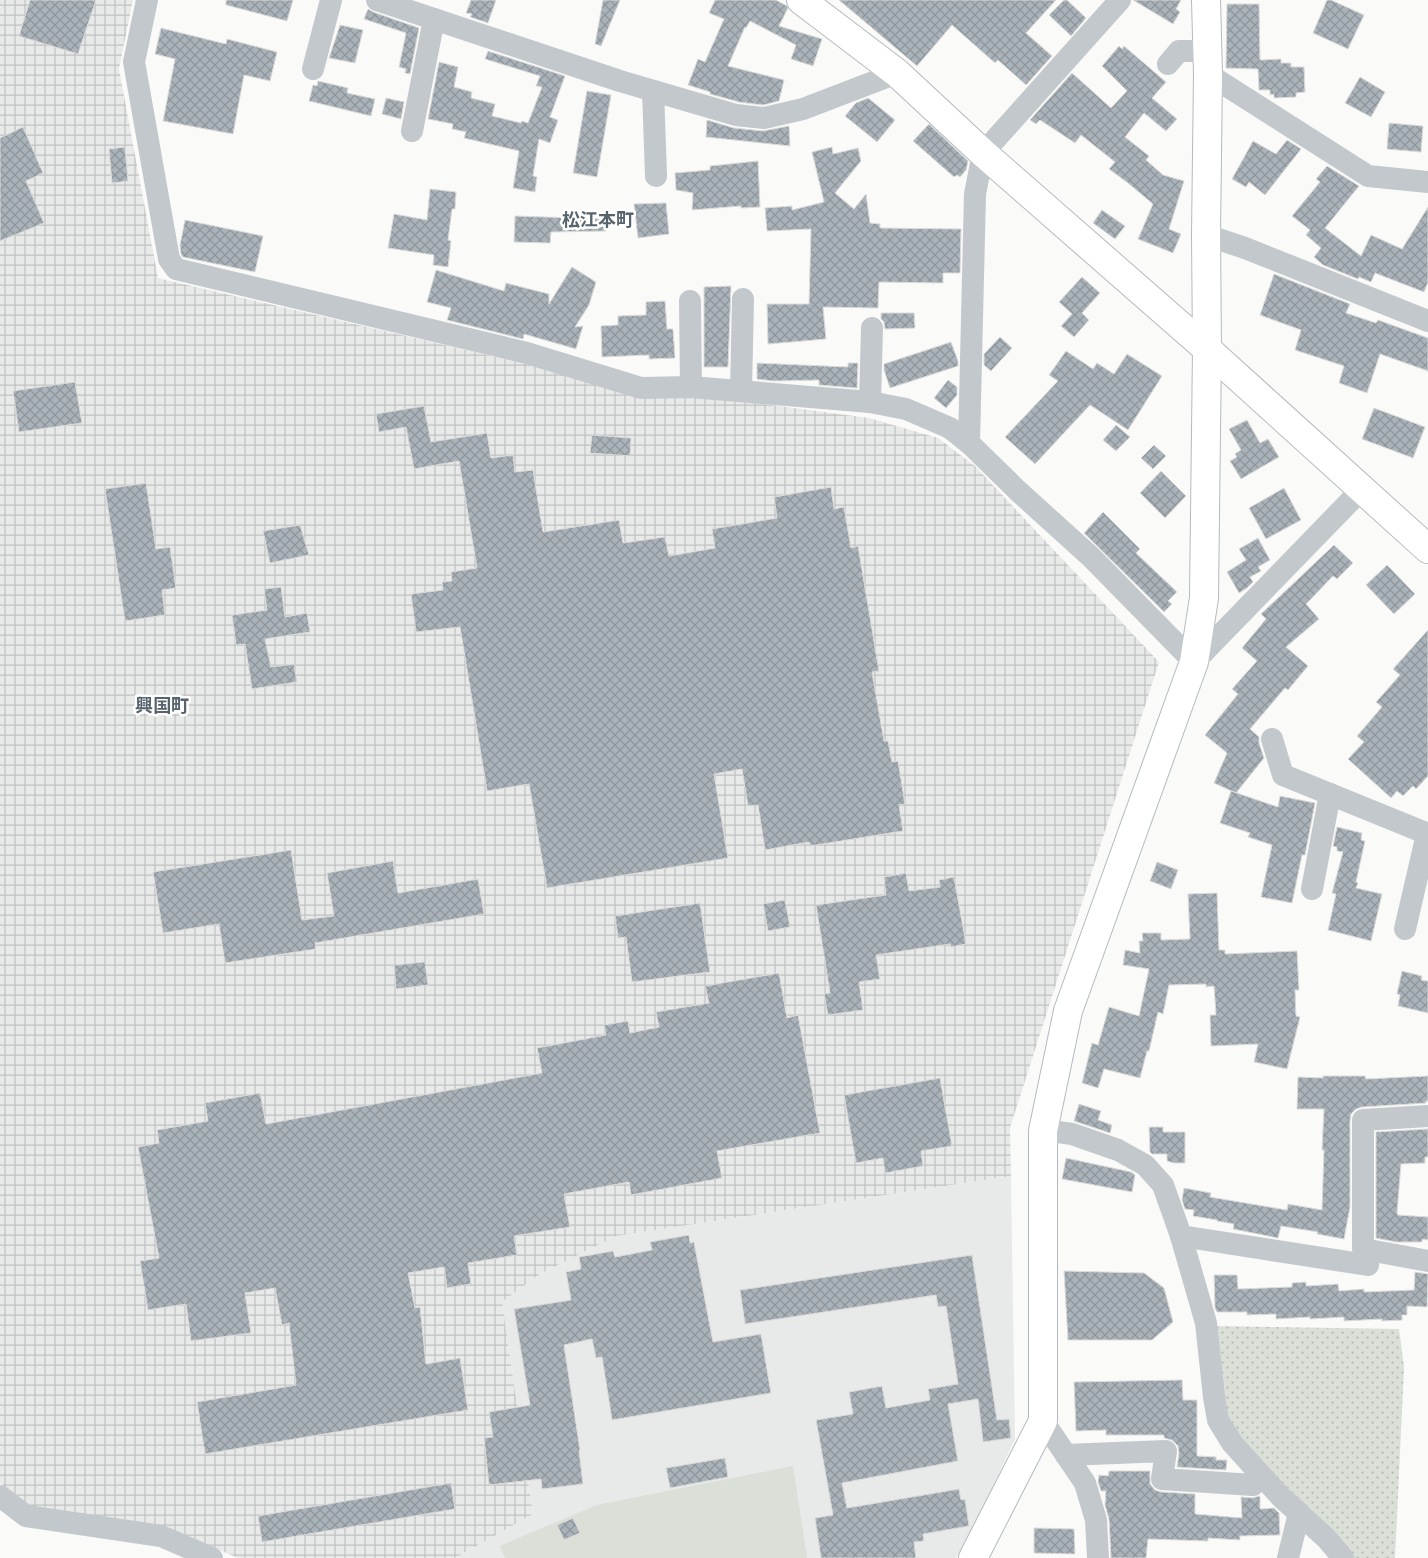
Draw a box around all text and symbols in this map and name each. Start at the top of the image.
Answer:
district label: 松江本町 [562,208,634,231]
district label: 興国町 [135,694,189,717]

